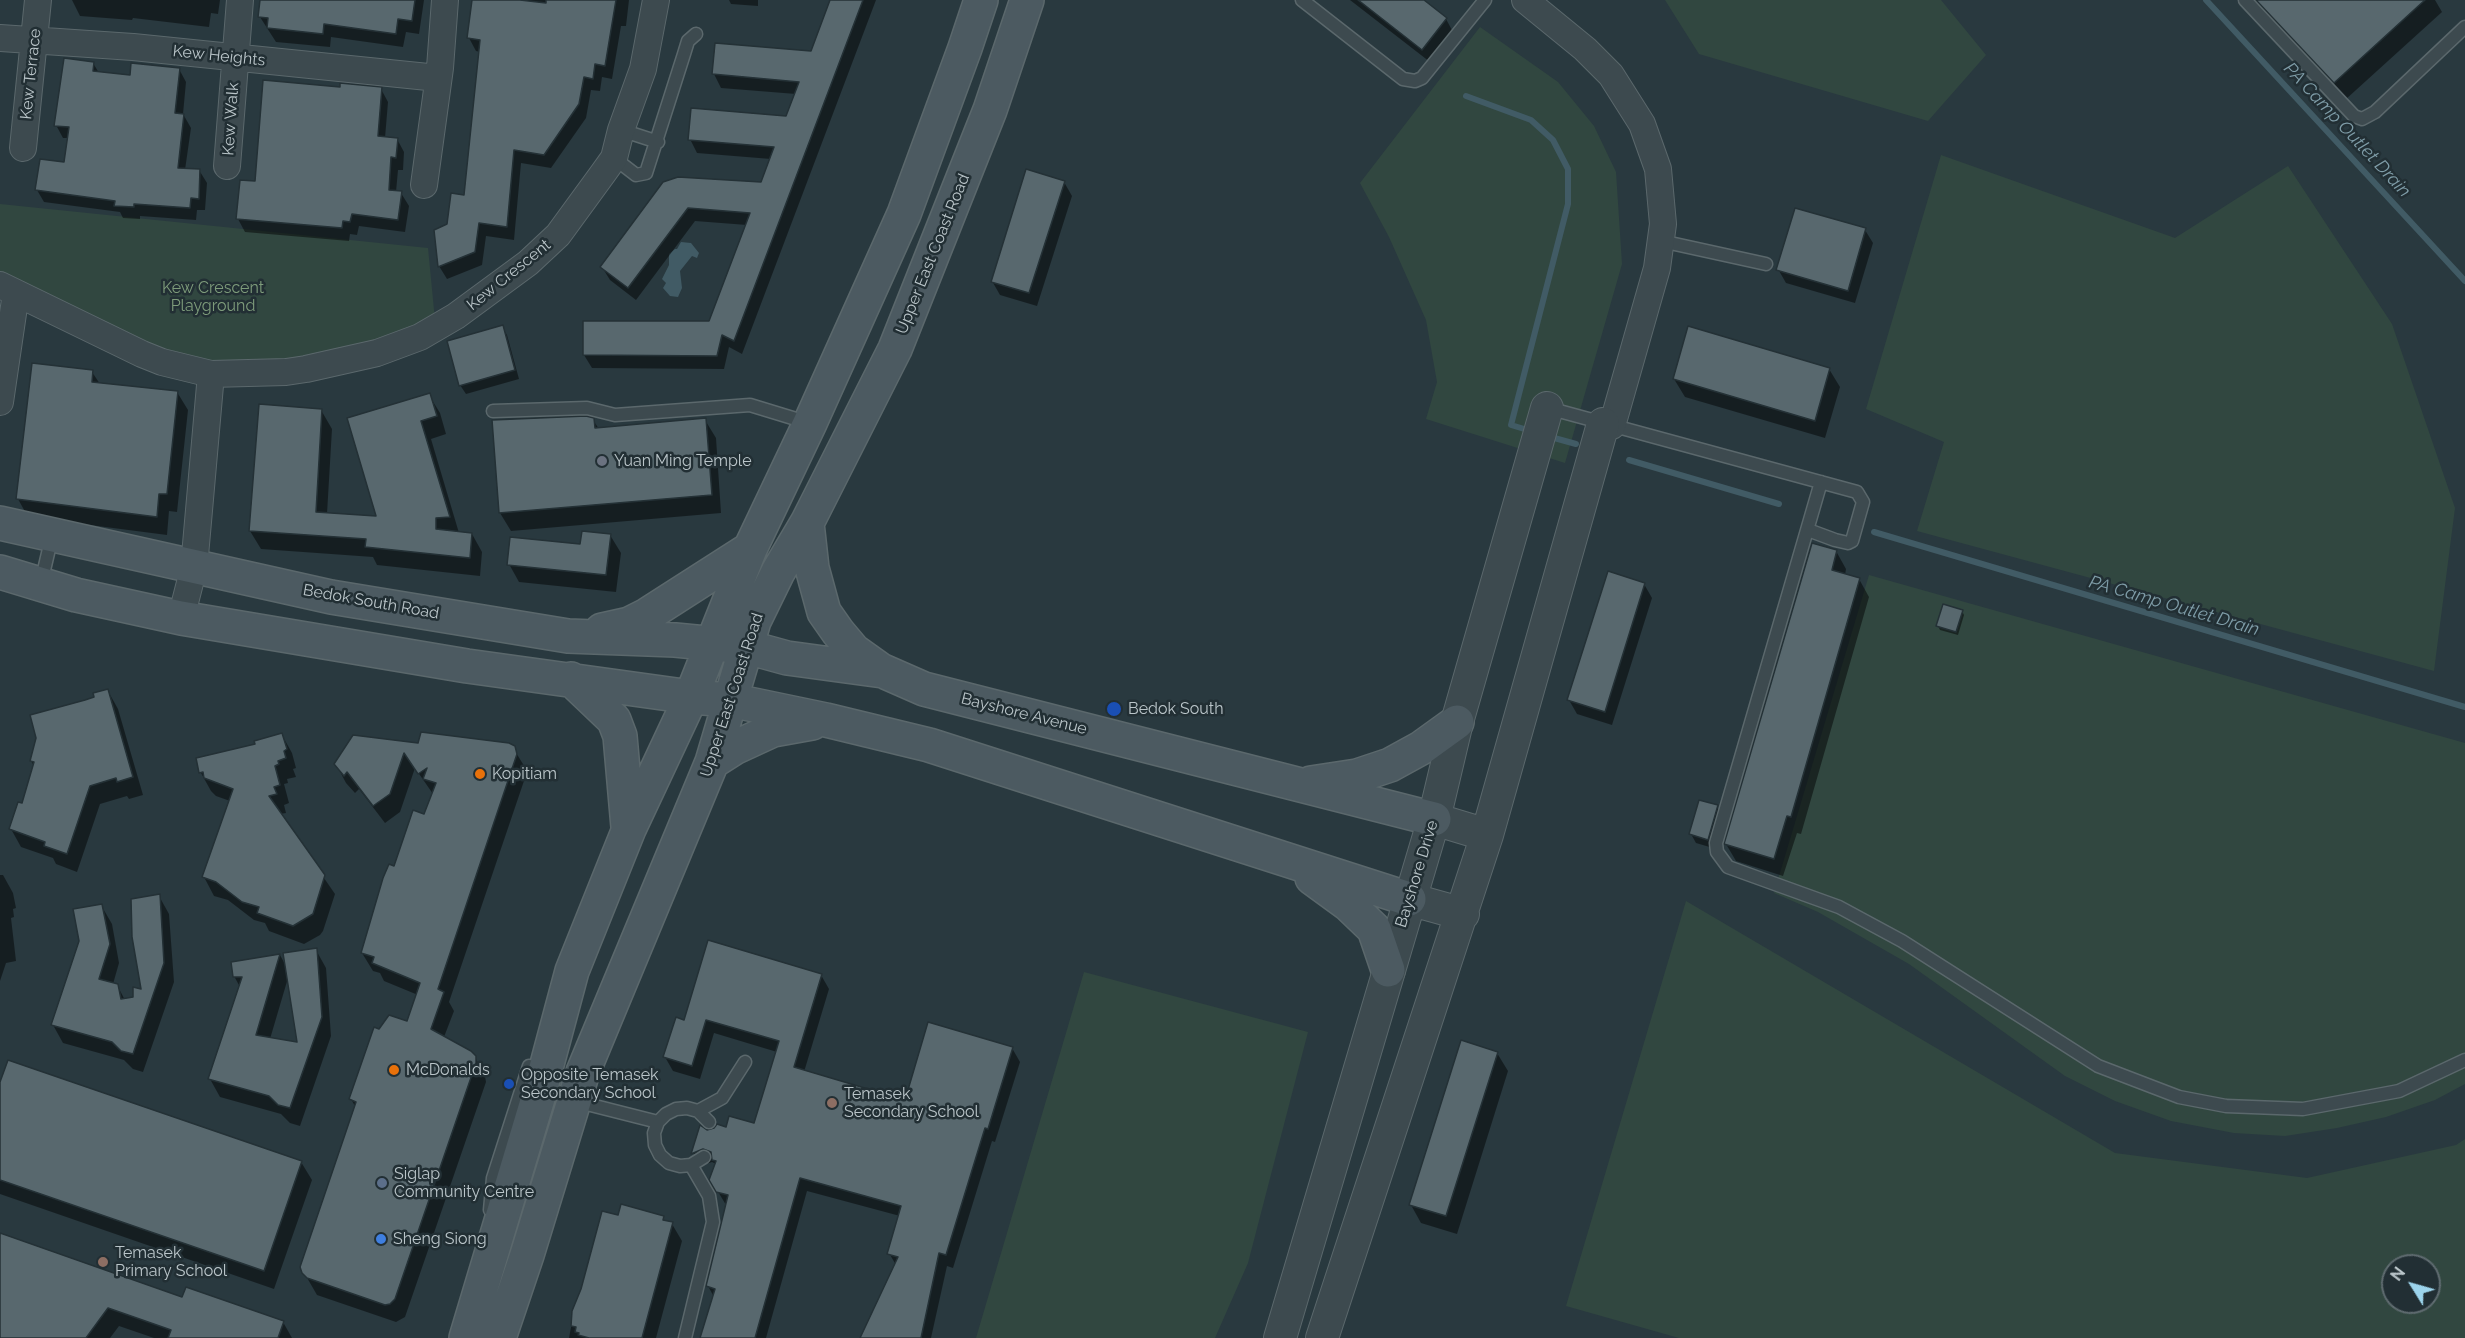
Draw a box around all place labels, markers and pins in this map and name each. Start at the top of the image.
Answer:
place label: Yuan Ming Temple [614,451,752,471]
marker: Yuan Ming Temple [595,454,609,468]
place label: Bedok South [1128,699,1224,719]
marker: Bedok South [1105,700,1123,718]
place label: Kopitiam [492,764,557,784]
marker: Kopitiam [473,767,487,781]
place label: McDonalds [406,1060,490,1080]
marker: McDonalds [387,1063,401,1077]
place label: Opposite Temasek Secondary School [521,1065,659,1103]
marker: Opposite Temasek Secondary School [502,1077,516,1091]
place label: Temasek Secondary School [844,1084,979,1122]
marker: Temasek Secondary School [825,1096,839,1110]
place label: Siglap Community Centre [394,1164,534,1202]
marker: Siglap Community Centre [375,1176,389,1190]
place label: Sheng Siong [393,1229,487,1249]
marker: Sheng Siong [374,1232,388,1246]
place label: Temasek Primary School [115,1243,227,1281]
marker: Temasek Primary School [96,1255,110,1269]

